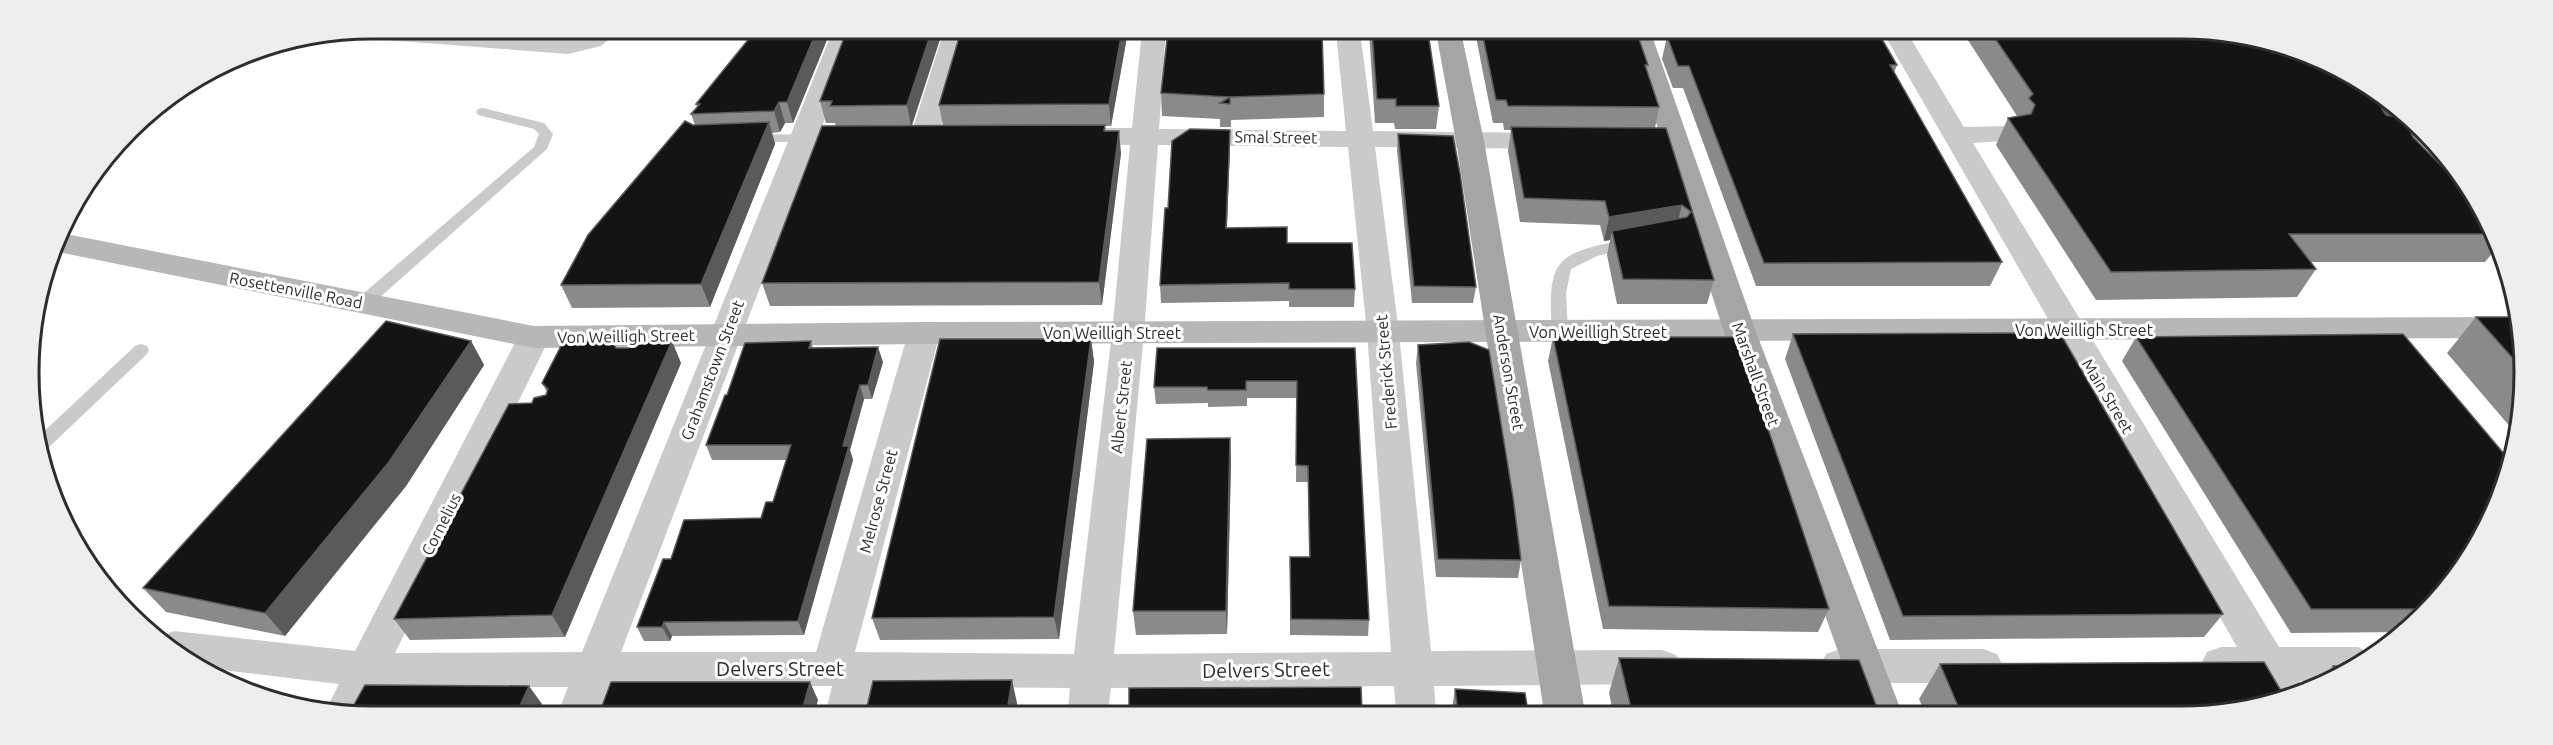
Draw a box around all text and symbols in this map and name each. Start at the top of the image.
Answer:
street label: Smal Street [1234,127,1318,147]
street label: Rosettenville Road [228,268,364,312]
street label: Grahamstown Street [677,297,747,443]
street label: Frederick Street [1372,313,1400,430]
street label: Anderson Street [1490,313,1528,432]
street label: Marshall Street [1729,320,1783,429]
street label: Von Weilligh Street [2015,321,2154,339]
street label: Von Weilligh Street [1529,323,1668,341]
street label: Von Weilligh Street [1043,324,1182,342]
street label: Von Weilligh Street [557,326,696,346]
street label: Main Street [2079,356,2138,437]
street label: Albert Street [1107,359,1135,454]
street label: Melrose Street [856,447,901,555]
street label: Cornelius [418,490,464,558]
street label: Delvers Street [716,657,844,680]
street label: Delvers Street [1202,657,1330,682]

